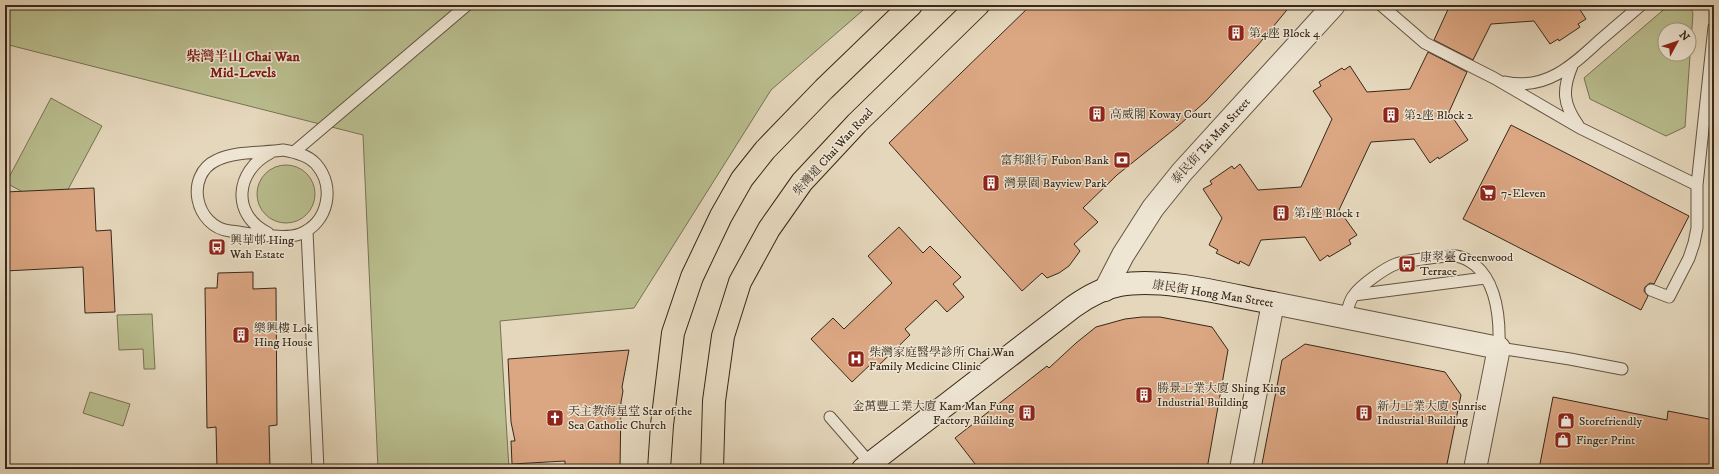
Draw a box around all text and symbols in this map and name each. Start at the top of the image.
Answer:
north arrow [1657,22,1697,62]
building icon: 第4座 Block 4 [1226,23,1246,43]
place label: 第4座 Block 4 [1249,26,1321,41]
text: N [1676,28,1692,44]
district label: 柴灣半山 Chai Wan Mid-Levels [186,48,300,82]
street label: 泰民街 Tai Man Street [1168,95,1254,187]
building icon: 高威閣 Koway Court [1087,104,1107,124]
street label: 柴灣道 Chai Wan Road [790,105,876,199]
building icon: 第2座 Block 2 [1381,105,1401,125]
place label: 高威閣 Koway Court [1110,107,1212,122]
place label: 第2座 Block 2 [1404,108,1473,123]
bank icon: 富邦銀行 Fubon Bank [1112,150,1132,170]
place label: 富邦銀行 Fubon Bank [1000,153,1109,168]
building icon: 灣景園 Bayview Park [981,173,1001,193]
place label: 灣景園 Bayview Park [1004,176,1107,191]
supermarket icon: 7-Eleven [1478,183,1498,203]
place label: 7-Eleven [1501,186,1546,201]
building icon: 第1座 Block 1 [1271,203,1291,223]
place label: 第1座 Block 1 [1294,206,1360,221]
place label: 興華邨 Hing Wah Estate [229,233,294,262]
bus stop icon: 興華邨 Hing Wah Estate [207,237,227,257]
place label: 康翠臺 Greenwood Terrace [1420,250,1513,279]
bus stop icon: 康翠臺 Greenwood Terrace [1397,254,1417,274]
street label: 康民街 Hong Man Street [1151,277,1275,311]
place label: 樂興樓 Lok Hing House [254,321,313,350]
building icon: 樂興樓 Lok Hing House [231,325,251,345]
place label: 柴灣家庭醫學診所 Chai Wan Family Medicine Clinic [869,345,1015,374]
hospital icon: 柴灣家庭醫學診所 Chai Wan Family Medicine Clinic [846,349,866,369]
place label: 勝景工業大廈 Shing King Industrial Building [1157,381,1286,410]
building icon: 勝景工業大廈 Shing King Industrial Building [1134,385,1154,405]
place label: 金萬豐工業大廈 Kam Man Fung Factory Building [852,399,1014,428]
place label: 新力工業大廈 Sunrise Industrial Building [1377,399,1486,428]
building icon: 金萬豐工業大廈 Kam Man Fung Factory Building [1017,403,1037,423]
building icon: 新力工業大廈 Sunrise Industrial Building [1354,403,1374,423]
place label: 天主教海星堂 Star of the Sea Catholic Church [568,404,692,433]
church icon: 天主教海星堂 Star of the Sea Catholic Church [545,408,565,428]
shop icon: Storefriendly [1556,411,1576,431]
place label: Storefriendly [1579,414,1642,429]
shop icon: Finger Print [1553,430,1573,450]
place label: Finger Print [1576,433,1635,448]

